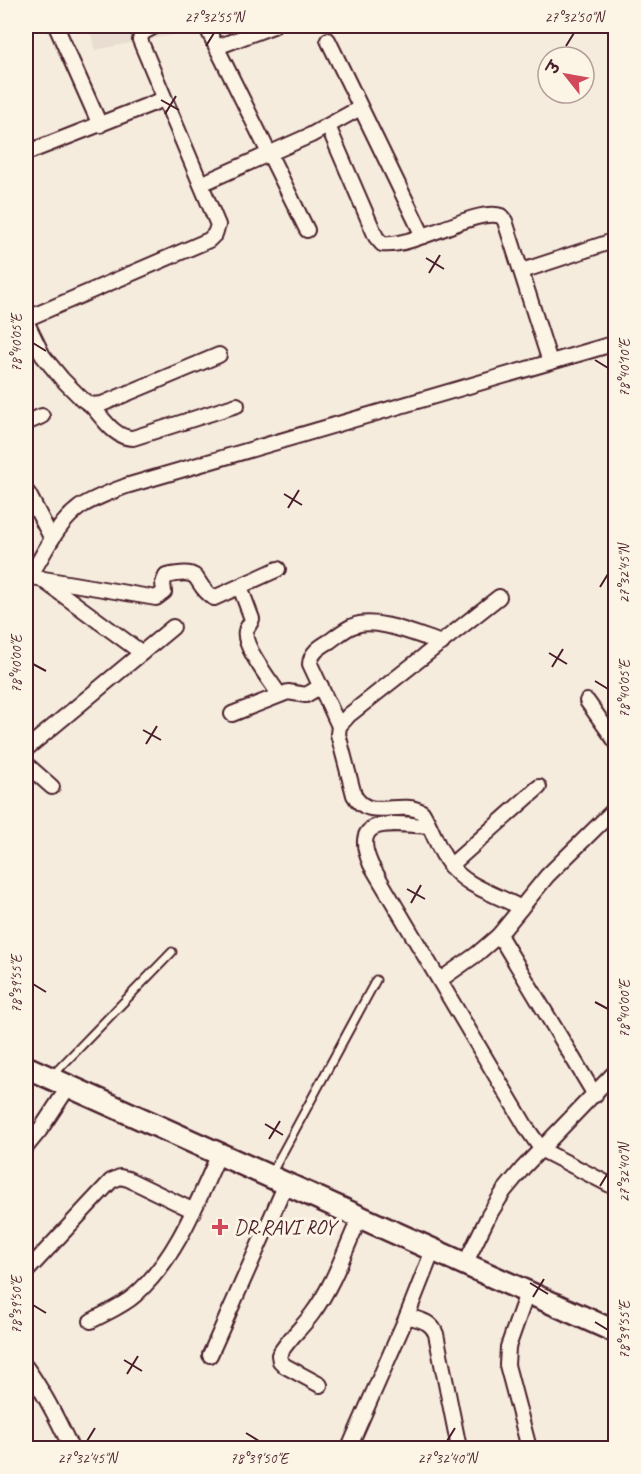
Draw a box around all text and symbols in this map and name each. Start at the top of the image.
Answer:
text: 27°32'55"N [184,8,247,27]
text: 27°32'50"N [544,8,607,27]
north arrow [536,45,596,105]
text: उ [542,57,566,79]
text: 78°40'05"E [7,312,26,372]
text: 78°40'10"E [615,337,634,397]
text: 27°32'45"N [615,541,634,604]
text: 78°40'00"E [7,633,26,693]
text: 78°40'05"E [615,658,634,718]
text: 78°39'55"E [7,953,26,1013]
text: 78°40'00"E [615,978,634,1038]
text: 27°32'40"N [615,1140,634,1203]
place label: DR.RAVI ROY [234,1214,340,1240]
marker: DR.RAVI ROY [211,1218,229,1236]
text: 78°39'50"E [7,1274,26,1334]
text: 78°39'55"E [615,1299,634,1359]
text: 27°32'45"N [57,1449,120,1468]
text: 78°39'50"E [230,1449,290,1468]
text: 27°32'40"N [417,1449,480,1468]

